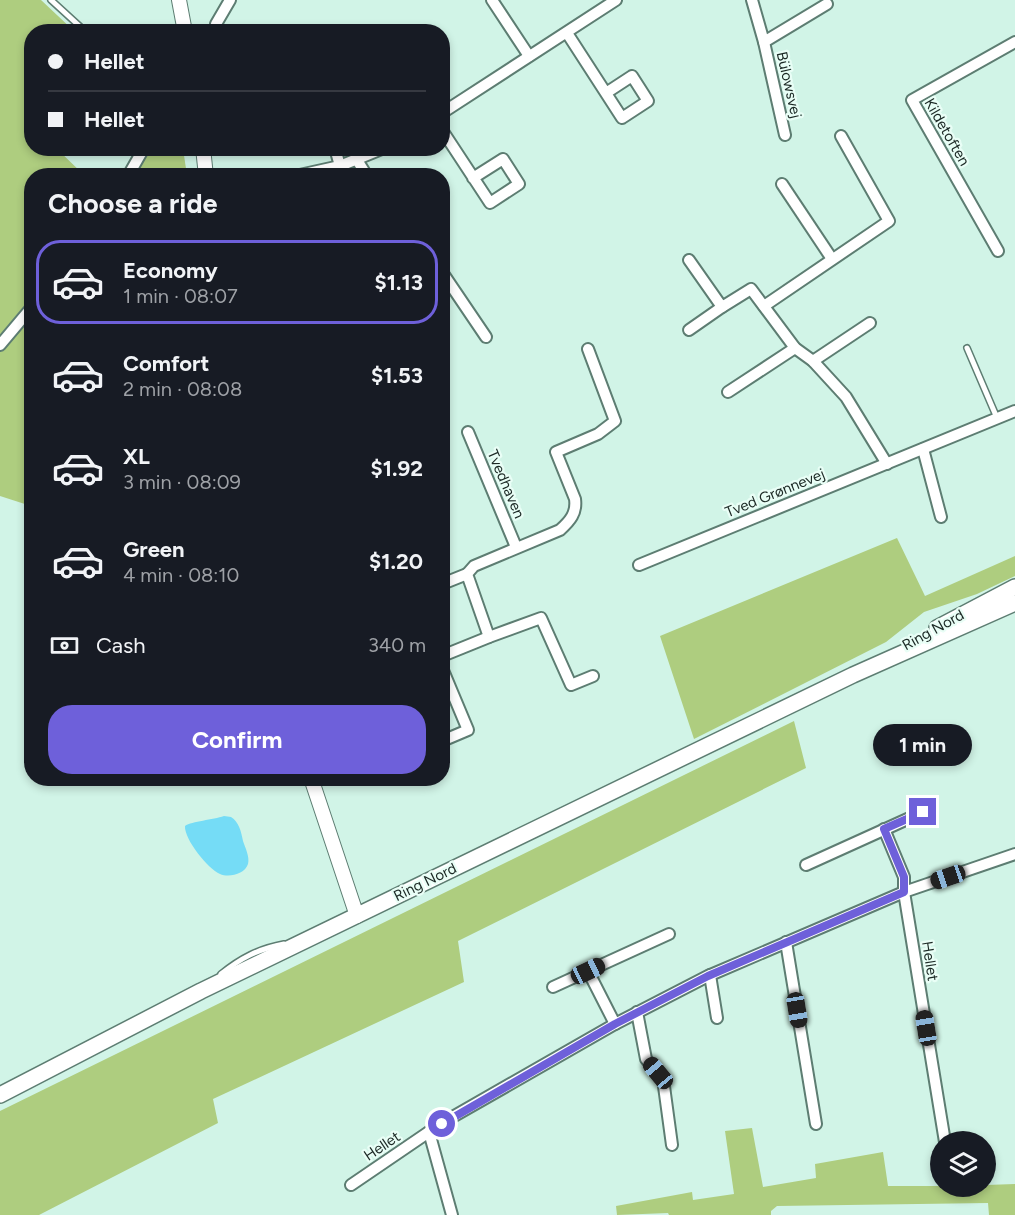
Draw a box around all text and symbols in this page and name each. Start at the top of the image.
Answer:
text: Hellet [84,48,145,75]
street label: Bülowsvej [773,50,805,120]
street label: Kildetoften [920,95,974,169]
text: Hellet [84,106,145,133]
text: Choose a ride [48,187,217,220]
icon: car [51,255,105,309]
text: Economy [123,257,218,284]
text: $1.13 [375,269,423,296]
text: 1 min · 08:07 [123,284,238,308]
icon: car [51,348,105,402]
text: Comfort [123,350,209,377]
text: $1.53 [371,362,423,389]
text: 2 min · 08:08 [123,377,242,401]
icon: car [51,441,105,495]
text: XL [123,443,150,470]
street label: Tvedhaven [483,447,529,521]
text: $1.92 [371,455,423,482]
street label: Tved Grønnevej [722,465,828,521]
text: 3 min · 08:09 [123,470,241,494]
icon: car [51,534,105,588]
text: Green [123,536,185,563]
text: $1.20 [369,548,423,575]
text: 4 min · 08:10 [123,563,239,587]
street label: Ring Nord [899,606,967,654]
icon: cash [48,629,81,662]
text: Cash [96,632,146,659]
text: 340 m [368,633,426,657]
button: Confirm [48,705,426,774]
callout: 1 min [874,725,972,767]
text: 1 min [899,733,946,757]
route end [909,798,936,825]
street label: Ring Nord [391,859,459,905]
car [928,863,968,891]
street label: Hellet [918,940,942,982]
car [568,955,608,987]
car [785,991,809,1029]
car [914,1009,938,1047]
car [640,1053,676,1093]
route start [428,1110,455,1137]
street label: Hellet [360,1127,404,1165]
map controls [930,1131,996,1197]
button: layers [930,1131,996,1197]

